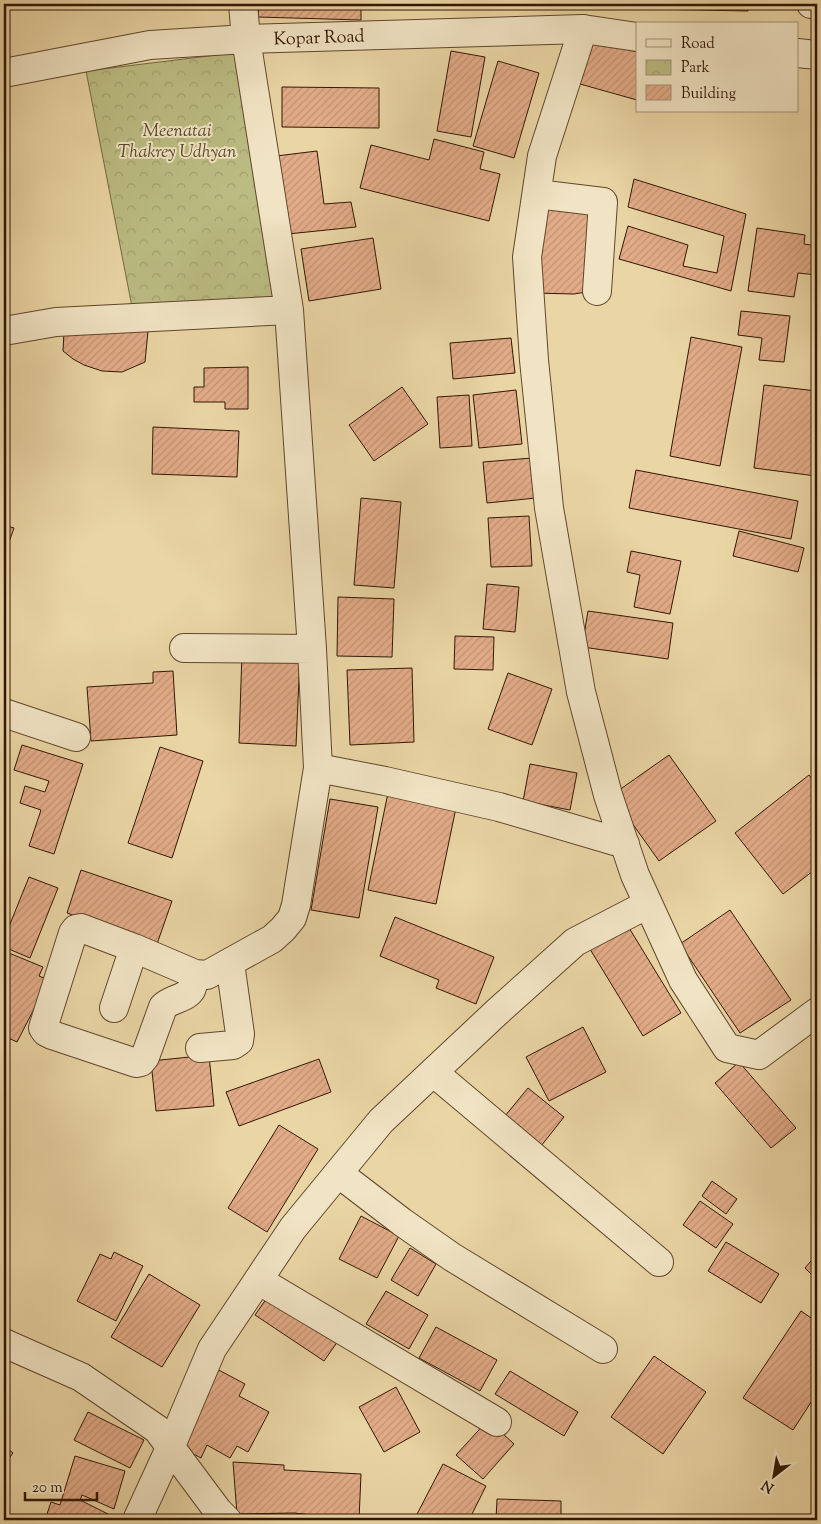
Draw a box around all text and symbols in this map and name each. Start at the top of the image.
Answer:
legend [636,22,798,112]
street label: Kopar Road [273,24,365,54]
text: Road [681,34,715,55]
text: Park [681,58,710,79]
text: Building [681,84,736,105]
park label: Meenatai Thakrey Udhyan [118,119,237,166]
north arrow [748,1452,798,1502]
scale bar [25,1469,98,1501]
text: N [758,1474,778,1497]
text: 20 m [32,1478,63,1499]

